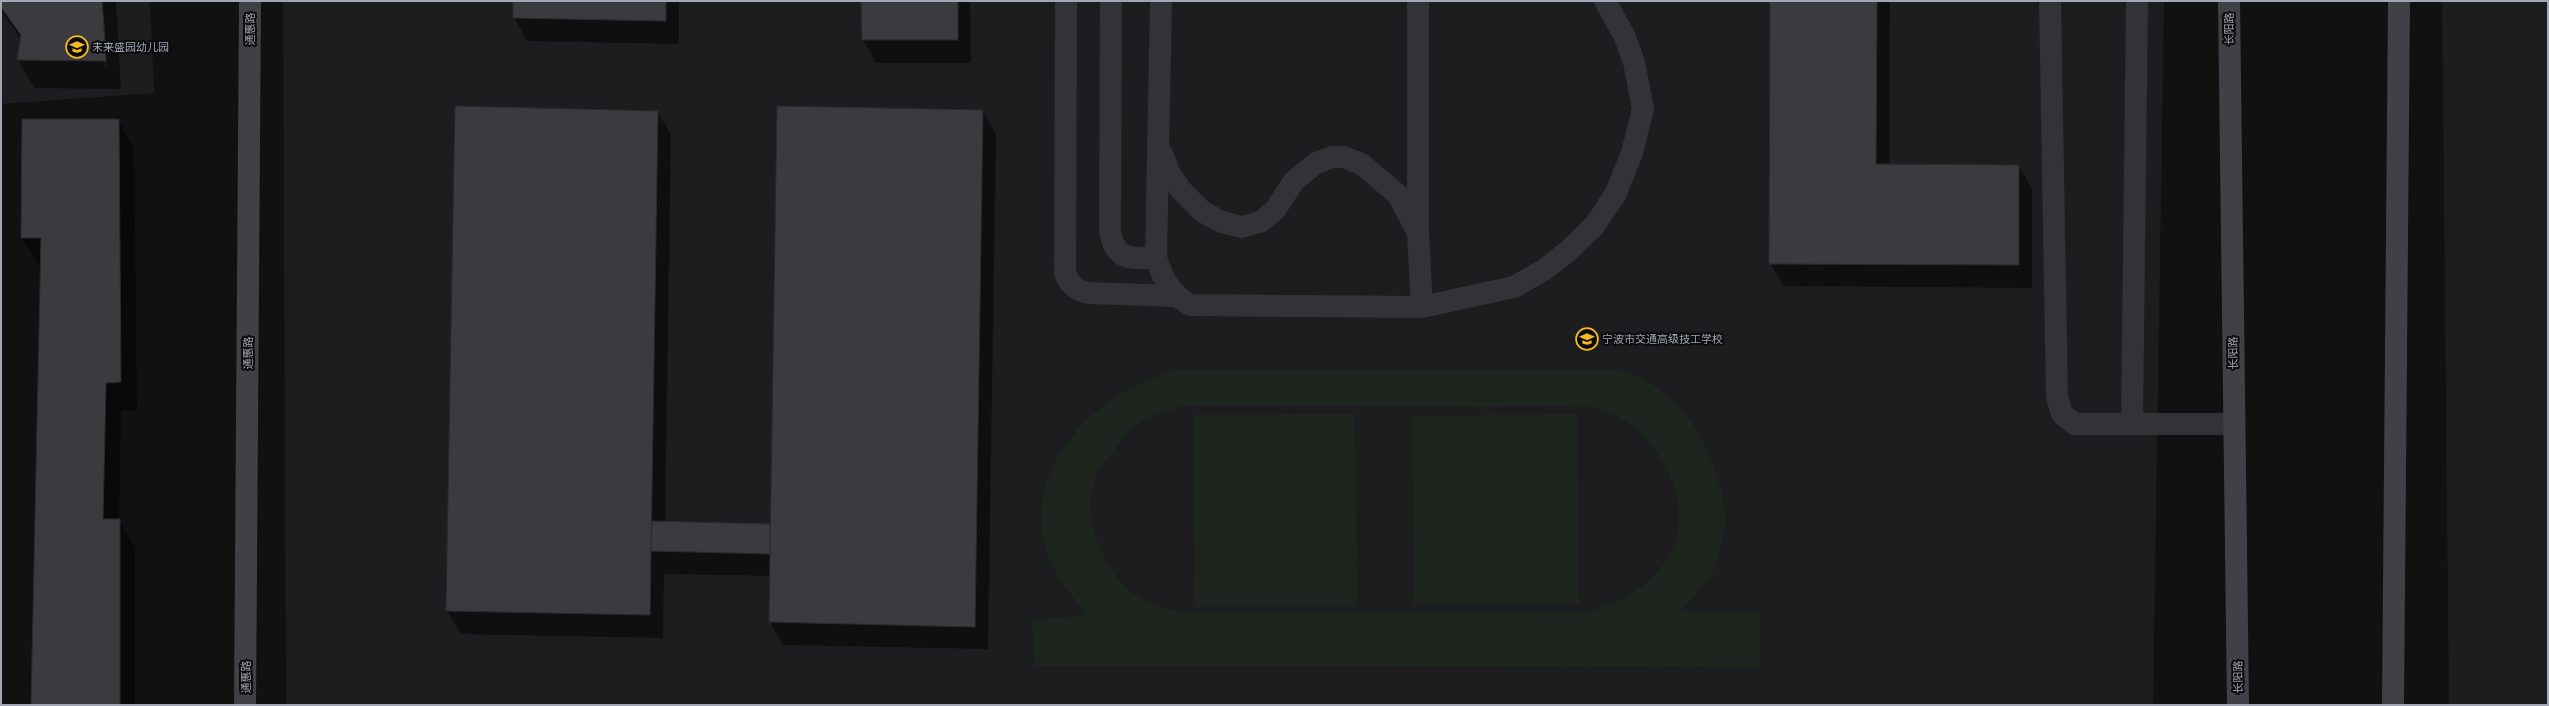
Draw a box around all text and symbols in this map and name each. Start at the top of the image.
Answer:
street label: 通惠路 [243,13,257,46]
street label: 长阳路 [2222,13,2236,46]
school or university icon: 未来盛园幼儿园 [64,34,90,60]
place label: 未来盛园幼儿园 [92,40,169,54]
school or university icon: 宁波市交通高级技工学校 [1574,326,1600,352]
place label: 宁波市交通高级技工学校 [1602,332,1723,346]
street label: 长阳路 [2226,336,2240,370]
street label: 通惠路 [241,337,255,370]
street label: 长阳路 [2231,660,2245,694]
street label: 通惠路 [239,661,253,694]

